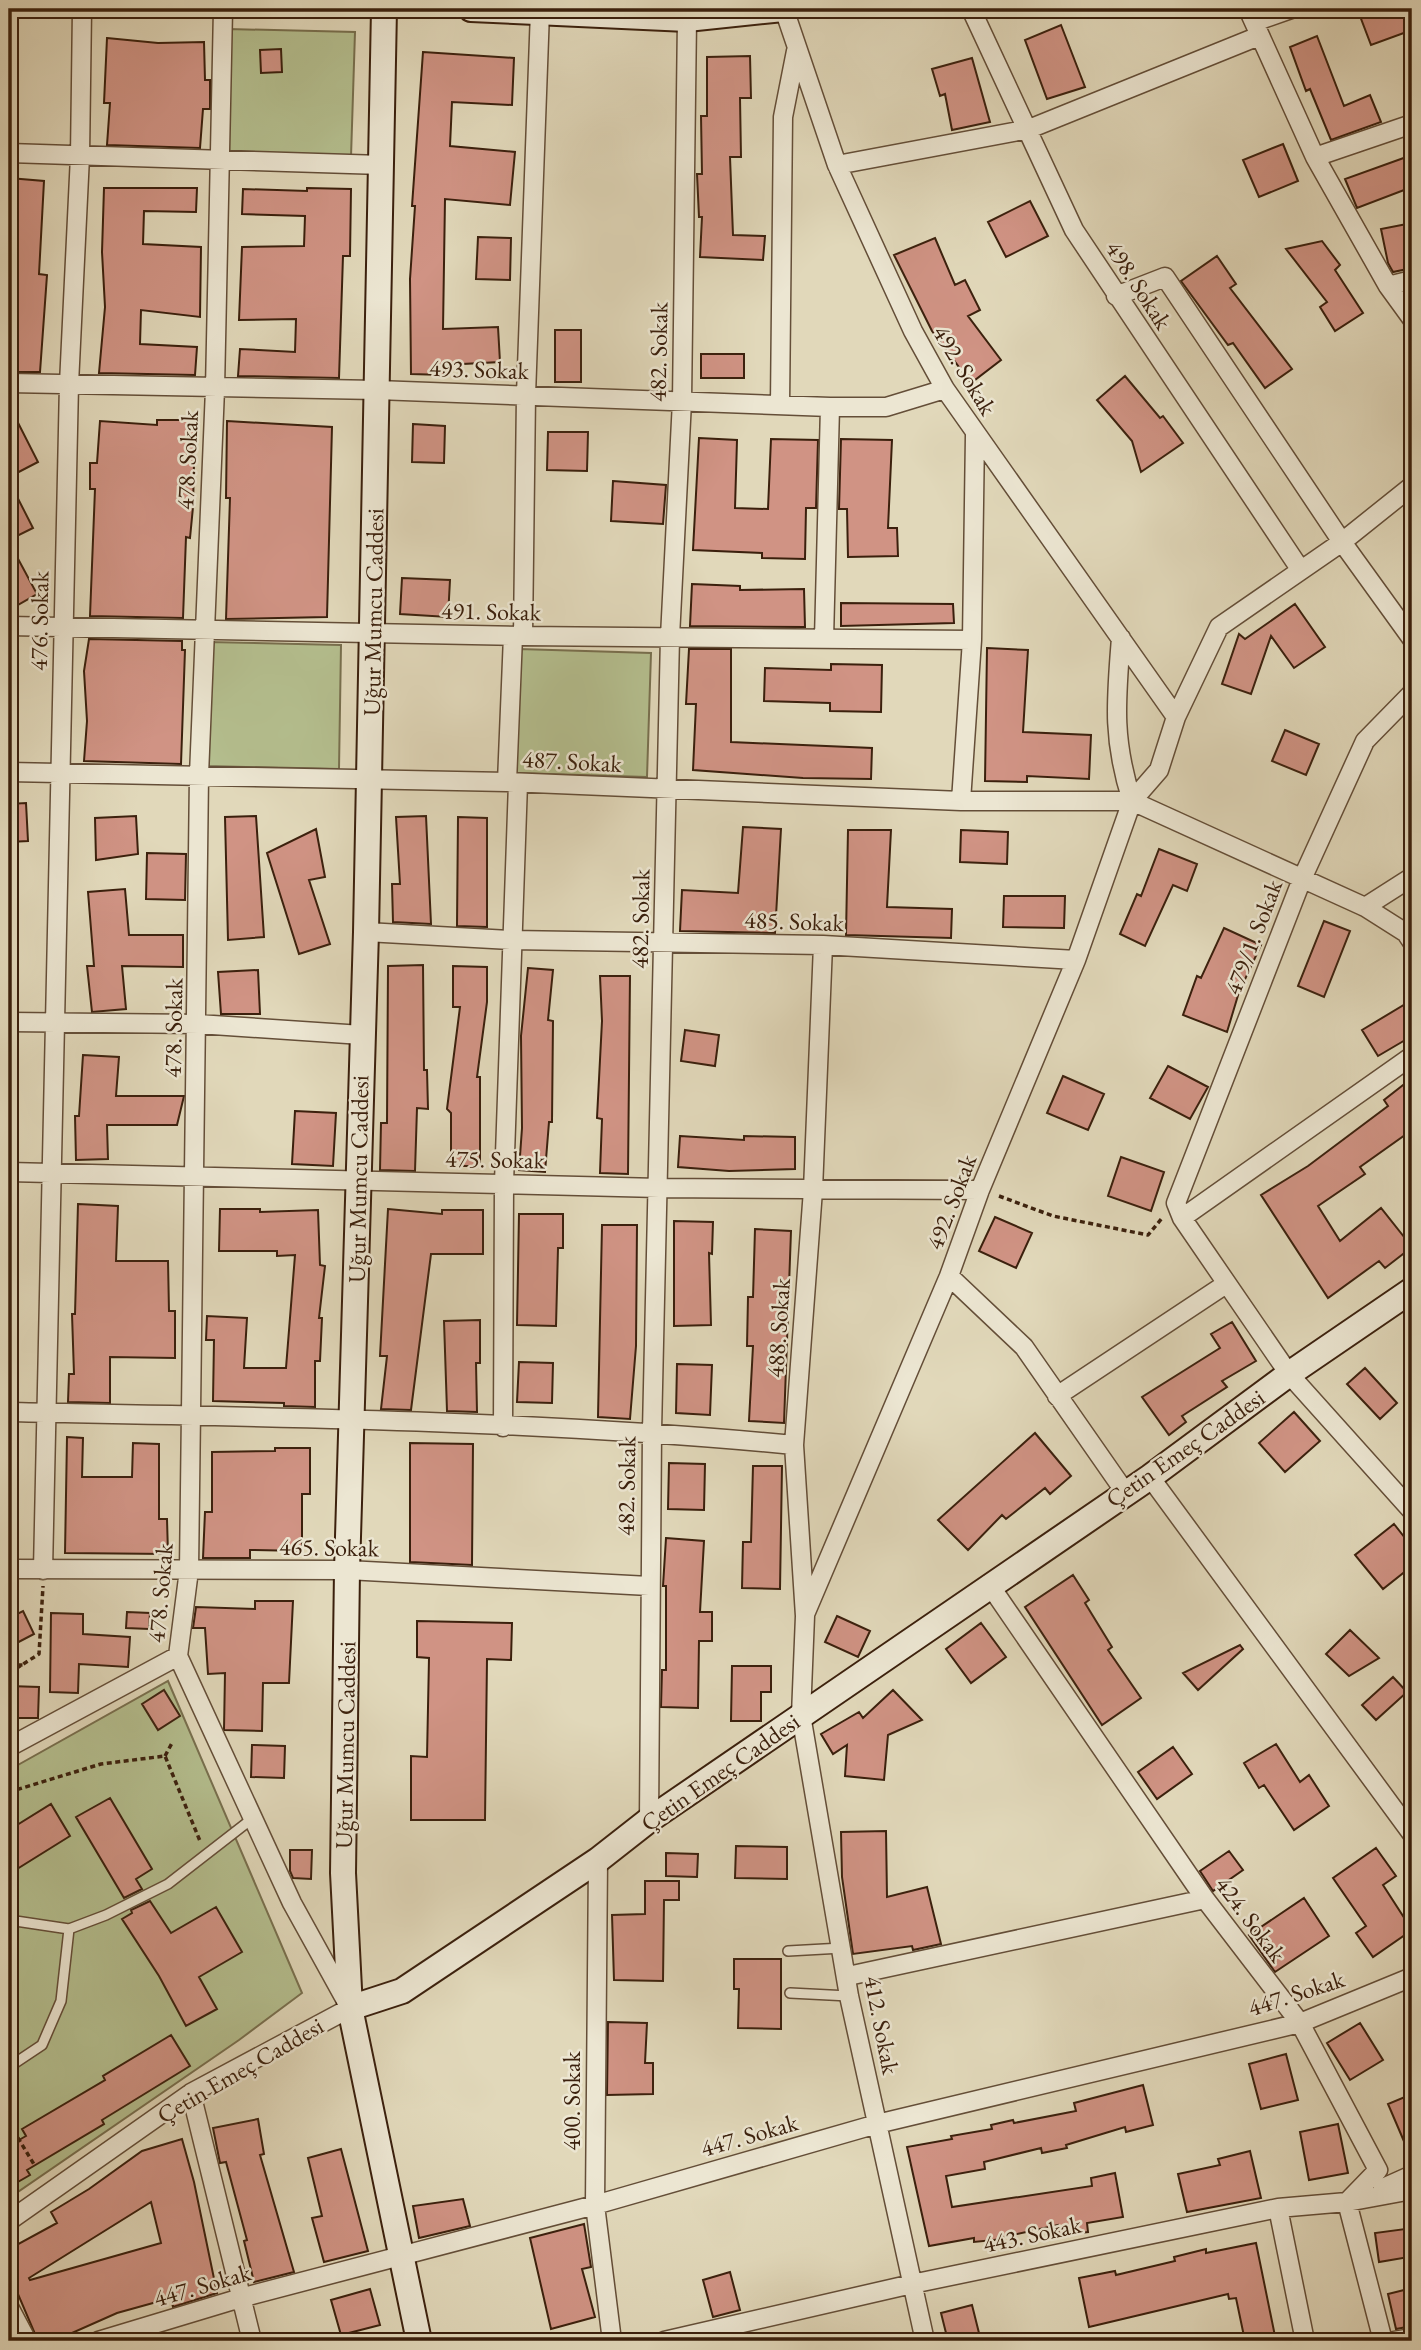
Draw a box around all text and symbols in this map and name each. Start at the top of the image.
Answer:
street label: 498. Sokak [1099,235,1180,336]
street label: 482. Sokak [642,301,674,402]
street label: 492. Sokak [926,319,1004,421]
street label: 493. Sokak [429,352,530,386]
street label: 478. Sokak [169,409,205,511]
street label: Uğur Mumcu Caddesi [356,508,390,716]
street label: 476. Sokak [23,570,55,671]
street label: 491. Sokak [441,595,542,627]
street label: 487. Sokak [521,743,623,779]
street label: 482. Sokak [624,868,656,969]
street label: 479/1. Sokak [1217,874,1289,999]
street label: 485. Sokak [744,904,845,938]
street label: 478. Sokak [157,977,189,1078]
street label: Uğur Mumcu Caddesi [341,1075,375,1283]
street label: 475. Sokak [445,1143,546,1175]
street label: 492. Sokak [919,1149,984,1254]
street label: 488. Sokak [759,1276,797,1379]
street label: Çetin Emeç Caddesi [1099,1382,1271,1514]
street label: 482. Sokak [610,1435,642,1536]
street label: 465. Sokak [279,1531,380,1563]
street label: 478. Sokak [140,1541,180,1644]
street label: Uğur Mumcu Caddesi [328,1641,362,1849]
street label: Çetin Emeç Caddesi [634,1706,806,1838]
street label: 424. Sokak [1209,1870,1294,1969]
street label: 447. Sokak [1244,1963,1349,2023]
street label: 412. Sokak [857,1973,907,2078]
street label: Çetin Emeç Caddesi [151,2010,329,2130]
street label: 400. Sokak [556,2050,587,2151]
street label: 447. Sokak [697,2106,802,2164]
street label: 443. Sokak [980,2208,1085,2260]
street label: 447. Sokak [150,2256,255,2314]

